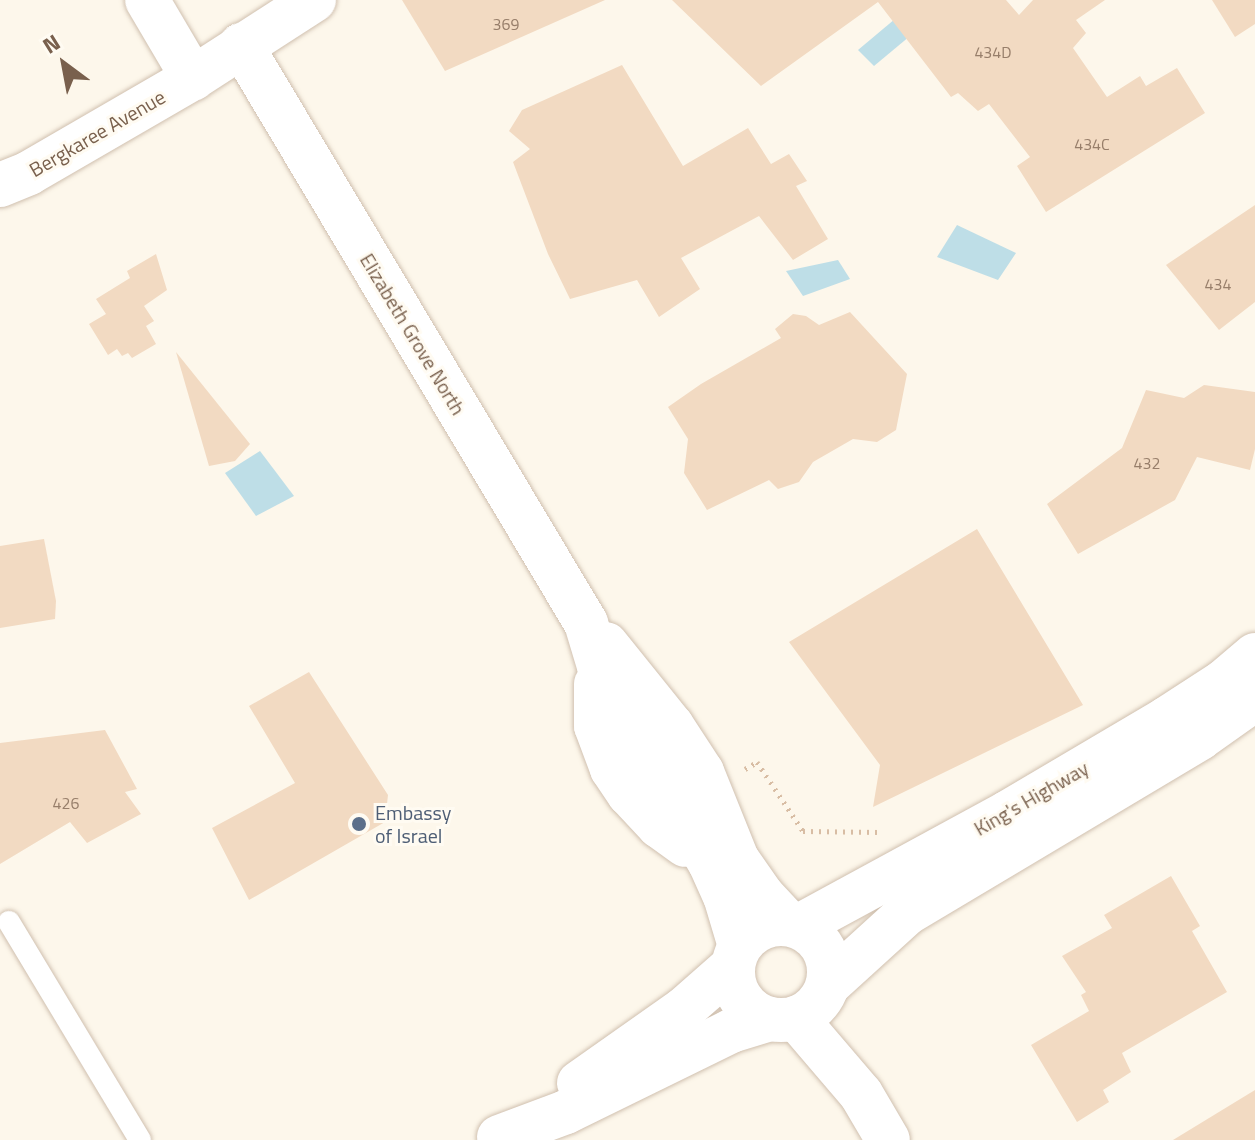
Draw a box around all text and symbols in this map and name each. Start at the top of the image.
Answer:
house number: 369 [493,14,519,34]
north arrow [24,24,104,104]
text: N [36,25,67,62]
house number: 434D [974,42,1012,62]
street label: Bergkaree Avenue [25,84,169,182]
house number: 434C [1074,134,1110,154]
street label: Elizabeth Grove North [355,249,471,419]
house number: 434 [1205,274,1231,294]
house number: 432 [1134,453,1160,473]
street label: King's Highway [970,756,1092,840]
house number: 426 [53,793,79,813]
place label: Embassy of Israel [375,800,451,847]
marker: Embassy of Israel [350,815,368,833]

